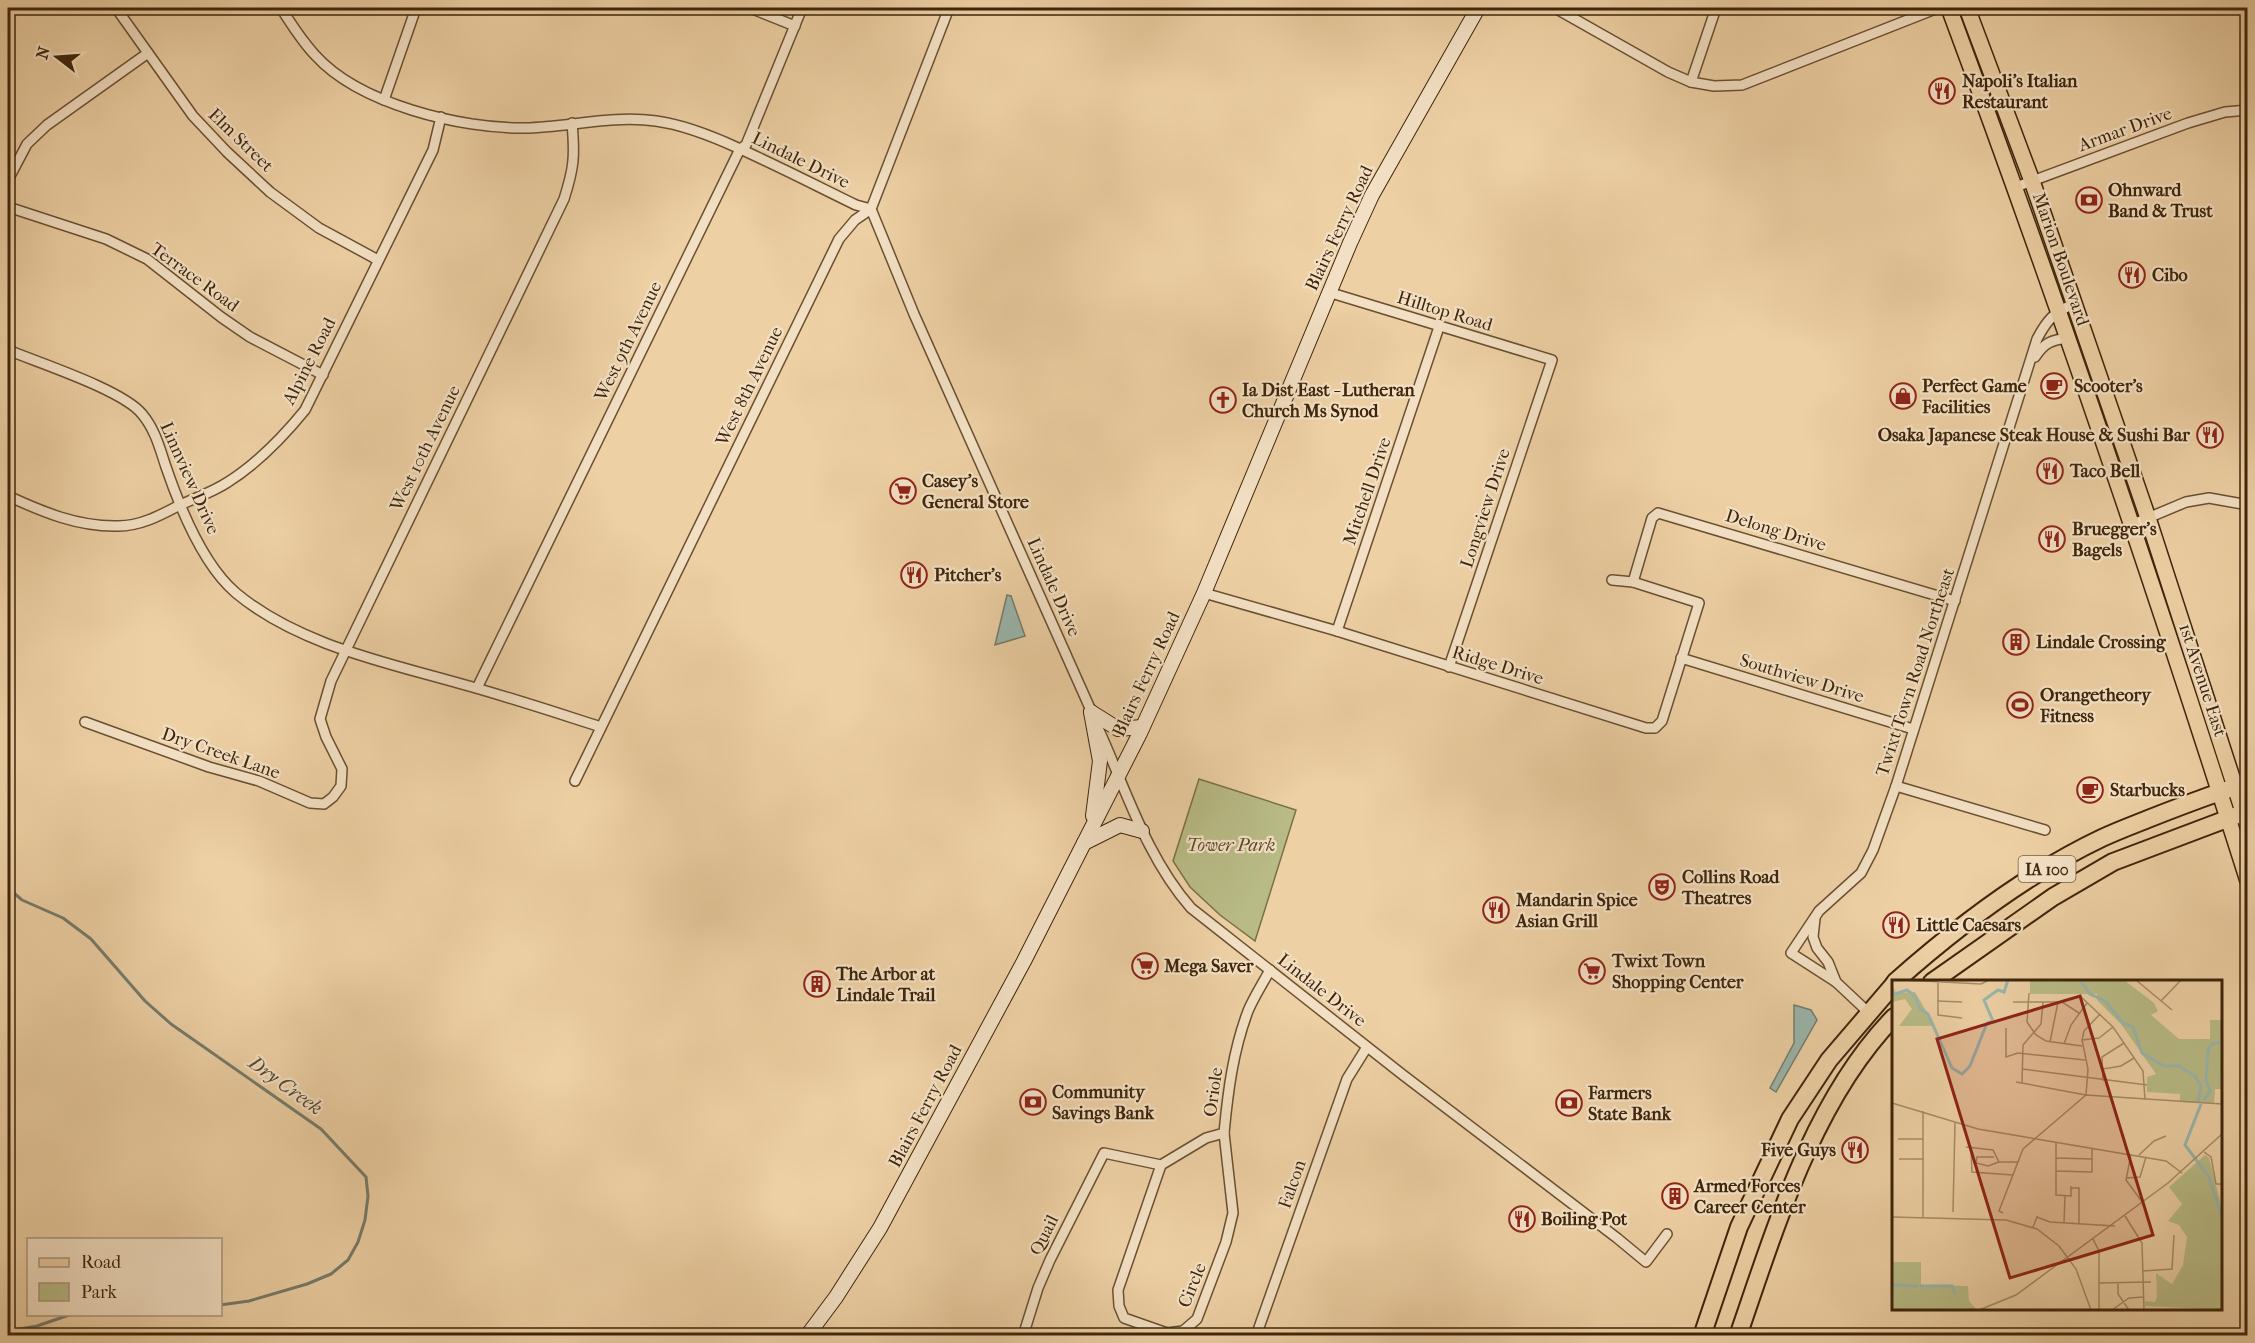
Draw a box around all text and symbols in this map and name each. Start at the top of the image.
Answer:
north arrow [27,27,87,87]
text: N [32,43,54,61]
place label: Napoli's Italian Restaurant [1962,71,2078,113]
restaurant icon: Napoli's Italian Restaurant [1927,76,1957,106]
street label: Armar Drive [2075,103,2175,156]
street label: Elm Street [204,104,278,177]
street label: Lindale Drive [748,128,853,193]
street label: Blairs Ferry Road [1301,162,1378,294]
place label: Ohnward Band & Trust [2108,180,2213,222]
bank icon: Ohnward Band & Trust [2074,185,2104,215]
street label: Marion Boulevard [2028,190,2093,329]
street label: Terrace Road [146,238,243,317]
restaurant icon: Cibo [2117,260,2147,290]
place label: Cibo [2152,265,2188,286]
street label: West 9th Avenue [590,278,666,405]
street label: Hilltop Road [1395,287,1495,336]
street label: Alpine Road [278,314,340,409]
street label: West 8th Avenue [711,323,787,450]
cafe icon: Scooter's [2039,371,2069,401]
place label: Perfect Game Facilities [1921,376,2027,418]
place label: Scooter's [2074,376,2143,397]
place label: Ia Dist East - Lutheran Church Ms Synod [1242,380,1415,422]
shop icon: Perfect Game Facilities [1888,381,1918,411]
street label: West 10th Avenue [386,382,465,515]
church icon: Ia Dist East - Lutheran Church Ms Synod [1208,385,1238,415]
street label: Linnview Drive [155,419,224,538]
restaurant icon: Osaka Japanese Steak House & Sushi Bar [2195,420,2225,450]
place label: Osaka Japanese Steak House & Sushi Bar [1878,425,2190,446]
street label: Mitchell Drive [1339,434,1396,548]
street label: Longview Drive [1456,446,1515,571]
restaurant icon: Taco Bell [2035,456,2065,486]
place label: Taco Bell [2069,461,2141,482]
place label: Casey's General Store [922,471,1029,513]
supermarket icon: Casey's General Store [888,476,918,506]
street label: Delong Drive [1723,505,1829,556]
place label: Bruegger's Bagels [2072,519,2157,561]
restaurant icon: Bruegger's Bagels [2037,524,2067,554]
street label: Lindale Drive [1022,534,1085,640]
restaurant icon: Pitcher's [899,560,929,590]
place label: Pitcher's [934,565,1002,586]
street label: Twixt Town Road Northeast [1872,565,1959,779]
street label: Blairs Ferry Road [1108,608,1185,740]
street label: 1st Avenue East [2174,621,2231,740]
building icon: Lindale Crossing [2001,627,2031,657]
place label: Lindale Crossing [2036,632,2167,653]
street label: Ridge Drive [1450,642,1546,689]
street label: Southview Drive [1737,650,1867,707]
place label: Orangetheory Fitness [2039,685,2152,727]
sports icon: Orangetheory Fitness [2005,690,2035,720]
street label: Dry Creek Lane [159,723,283,784]
cafe icon: Starbucks [2075,775,2105,805]
place label: Starbucks [2110,780,2185,801]
park label: Tower Park [1186,835,1276,856]
road number: IA 100 [2018,856,2076,882]
place label: Collins Road Theatres [1681,867,1781,909]
theatre icon: Collins Road Theatres [1647,872,1677,902]
place label: Mandarin Spice Asian Grill [1515,890,1638,932]
restaurant icon: Mandarin Spice Asian Grill [1481,895,1511,925]
restaurant icon: Little Caesars [1881,910,1911,940]
place label: Little Caesars [1916,915,2021,936]
street label: Lindale Drive [1273,949,1370,1031]
supermarket icon: Mega Saver [1130,951,1160,981]
place label: Twixt Town Shopping Center [1611,951,1744,993]
place label: Mega Saver [1163,956,1254,977]
supermarket icon: Twixt Town Shopping Center [1577,956,1607,986]
place label: The Arbor at Lindale Trail [835,964,936,1006]
building icon: The Arbor at Lindale Trail [802,969,832,999]
inset map [1892,980,2222,1310]
street label: Blairs Ferry Road [884,1041,967,1171]
water label: Dry Creek [243,1050,327,1120]
street label: Oriole [1200,1066,1227,1118]
place label: Community Savings Bank [1052,1082,1155,1124]
place label: Farmers State Bank [1587,1083,1672,1125]
bank icon: Community Savings Bank [1018,1087,1048,1117]
bank icon: Farmers State Bank [1554,1088,1584,1118]
restaurant icon: Five Guys [1840,1135,1870,1165]
place label: Five Guys [1760,1140,1836,1161]
street label: Falcon [1274,1157,1311,1211]
place label: Armed Forces Career Center [1693,1176,1806,1218]
building icon: Armed Forces Career Center [1660,1181,1690,1211]
restaurant icon: Boiling Pot [1507,1204,1537,1234]
place label: Boiling Pot [1541,1209,1628,1230]
street label: Quail [1026,1211,1063,1259]
legend [27,1238,222,1316]
text: Road [81,1252,121,1273]
street label: Circle [1174,1260,1211,1311]
text: Park [81,1282,118,1303]

